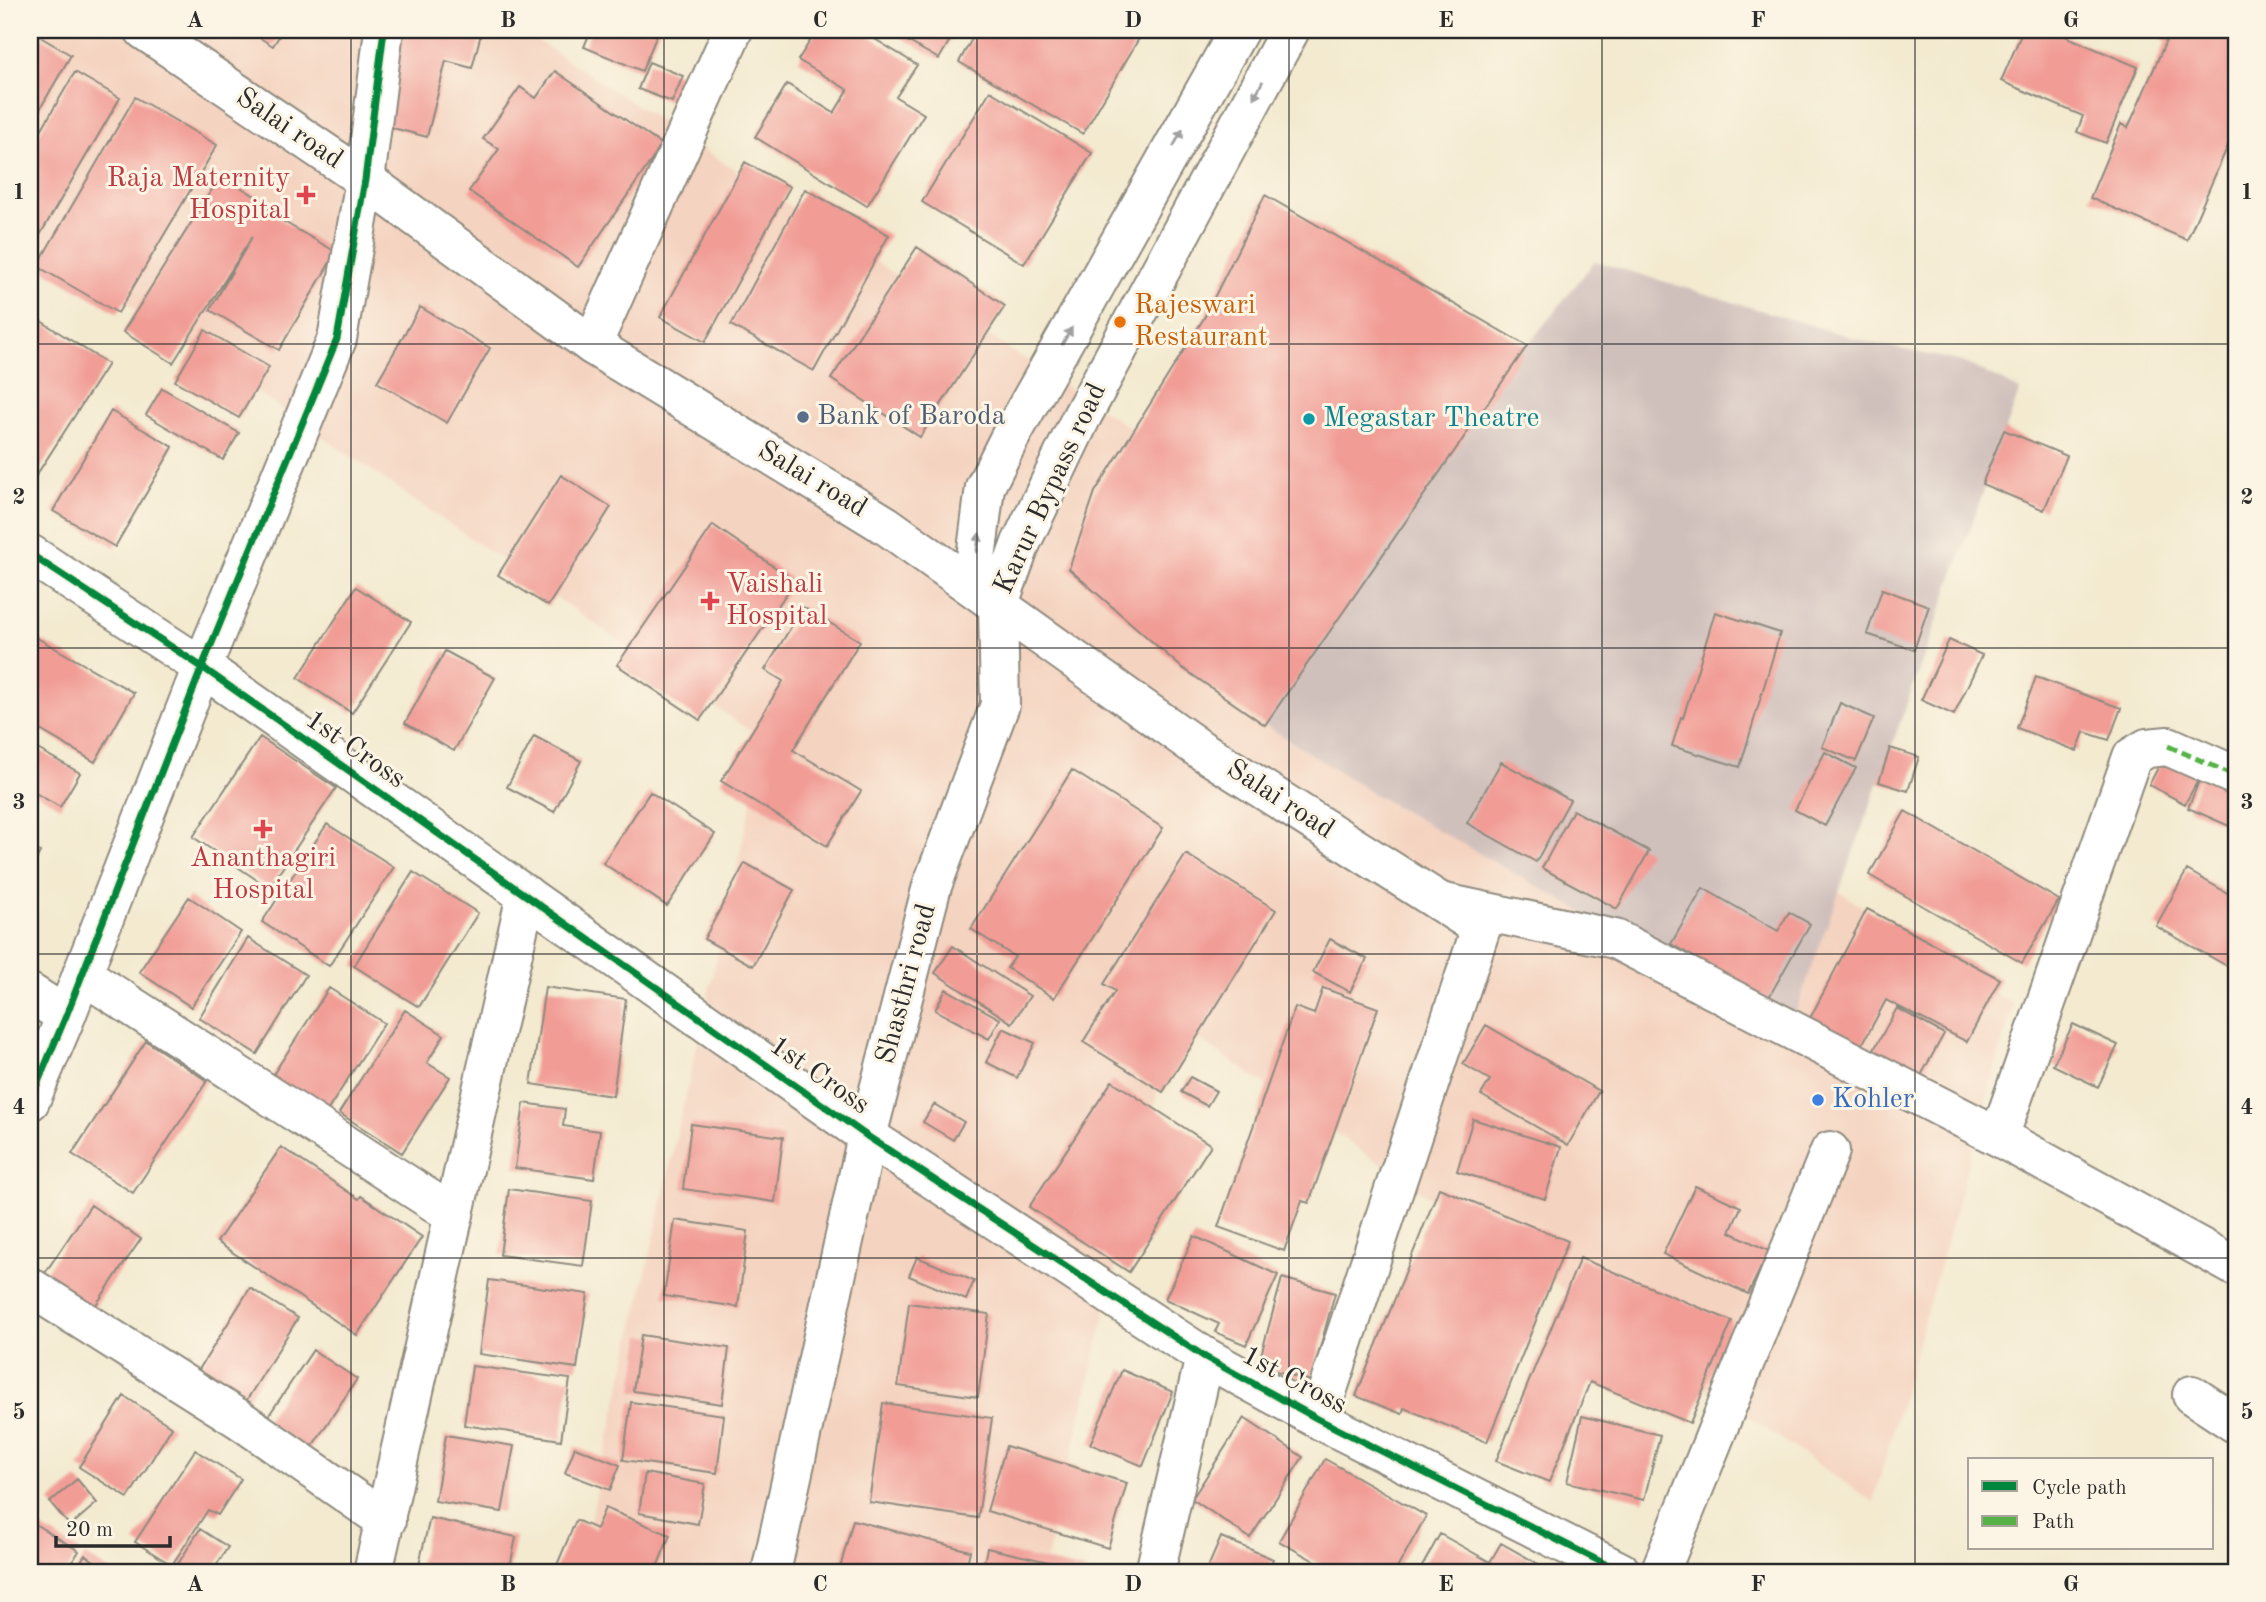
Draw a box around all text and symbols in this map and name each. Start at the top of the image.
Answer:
text: A [186,9,204,32]
text: B [500,9,516,32]
text: C [812,9,828,32]
text: D [1124,9,1142,32]
text: E [1438,9,1454,32]
text: F [1750,9,1766,32]
text: G [2063,9,2079,32]
one-way arrow [1252,80,1263,100]
street label: Salai road [231,83,347,175]
one-way arrow [1172,128,1184,148]
place label: Raja Maternity Hospital [107,165,290,225]
text: 1 [12,181,26,204]
text: 1 [2240,181,2254,204]
marker: Raja Maternity Hospital [296,185,316,205]
place label: Rajeswari Restaurant [1134,292,1268,352]
marker: Rajeswari Restaurant [1112,314,1128,330]
one-way arrow [1061,327,1073,346]
street label: Karur Bypass road [990,379,1112,599]
place label: Bank of Baroda [817,403,1006,431]
place label: Megastar Theatre [1323,405,1540,433]
marker: Bank of Baroda [795,409,811,425]
marker: Megastar Theatre [1301,411,1317,427]
street label: Salai road [753,437,871,523]
text: 2 [12,486,26,509]
text: 2 [2240,486,2254,509]
one-way arrow [972,531,983,553]
place label: Vaishali Hospital [726,571,827,631]
marker: Vaishali Hospital [700,591,720,611]
street label: 1st Cross [300,706,410,794]
street label: Salai road [1221,755,1339,845]
text: 3 [12,791,26,814]
text: 3 [2240,791,2254,814]
marker: Ananthagiri Hospital [253,819,273,839]
place label: Ananthagiri Hospital [190,845,336,905]
street label: Shasthri road [872,901,942,1067]
street label: 1st Cross [764,1032,874,1120]
place label: Kohler [1832,1086,1914,1114]
marker: Kohler [1810,1092,1826,1108]
text: 4 [12,1096,26,1119]
text: 4 [2240,1096,2254,1119]
street label: 1st Cross [1237,1342,1351,1420]
text: 5 [12,1401,26,1424]
text: 5 [2240,1401,2254,1424]
legend [1968,1458,2214,1550]
text: Cycle path [2032,1478,2127,1499]
scale bar [56,1504,170,1548]
text: Path [2032,1512,2075,1533]
text: 20 m [66,1520,113,1541]
text: A [186,1573,204,1596]
text: B [500,1573,516,1596]
text: C [812,1573,828,1596]
text: D [1124,1573,1142,1596]
text: E [1438,1573,1454,1596]
text: F [1750,1573,1766,1596]
text: G [2063,1573,2079,1596]

